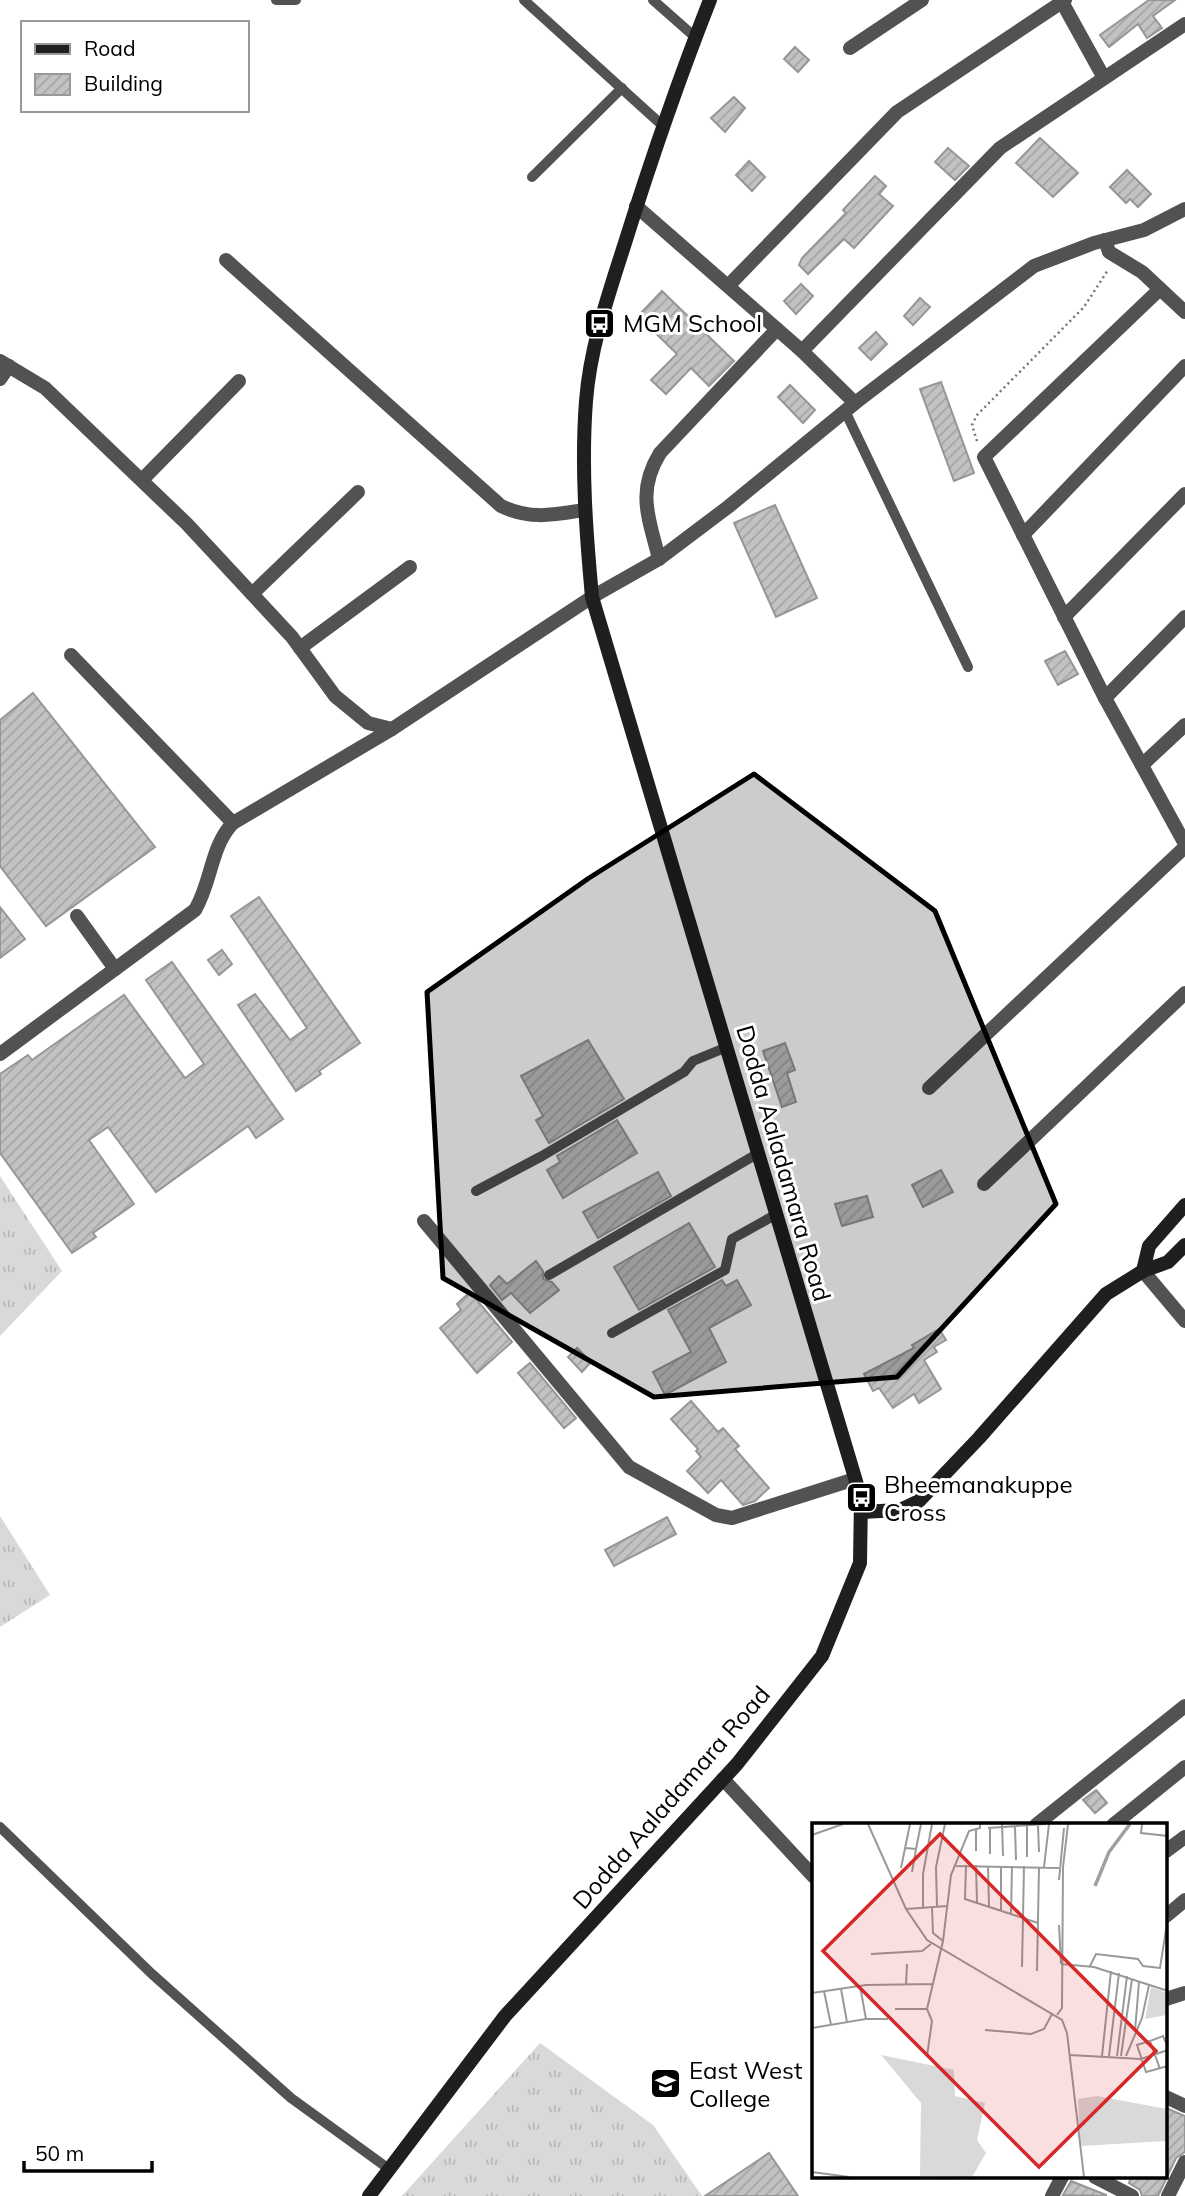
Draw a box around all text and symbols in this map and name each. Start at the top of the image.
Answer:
legend [21,21,248,112]
text: Road [84,35,135,61]
text: Building [84,70,163,96]
bus stop icon: MGM School [583,306,617,340]
place label: MGM School [623,308,762,338]
street label: Dodda Aaladamara Road [730,1022,838,1304]
place label: Bheemanakuppe Cross [884,1469,1073,1527]
bus stop icon: Bheemanakuppe Cross [844,1481,878,1515]
street label: Dodda Aaladamara Road [566,1679,776,1915]
inset map [812,1823,1168,2178]
place label: East West College [689,2055,802,2113]
school or university icon: East West College [649,2067,683,2101]
scale bar [24,2130,152,2174]
text: 50 m [35,2140,84,2166]

